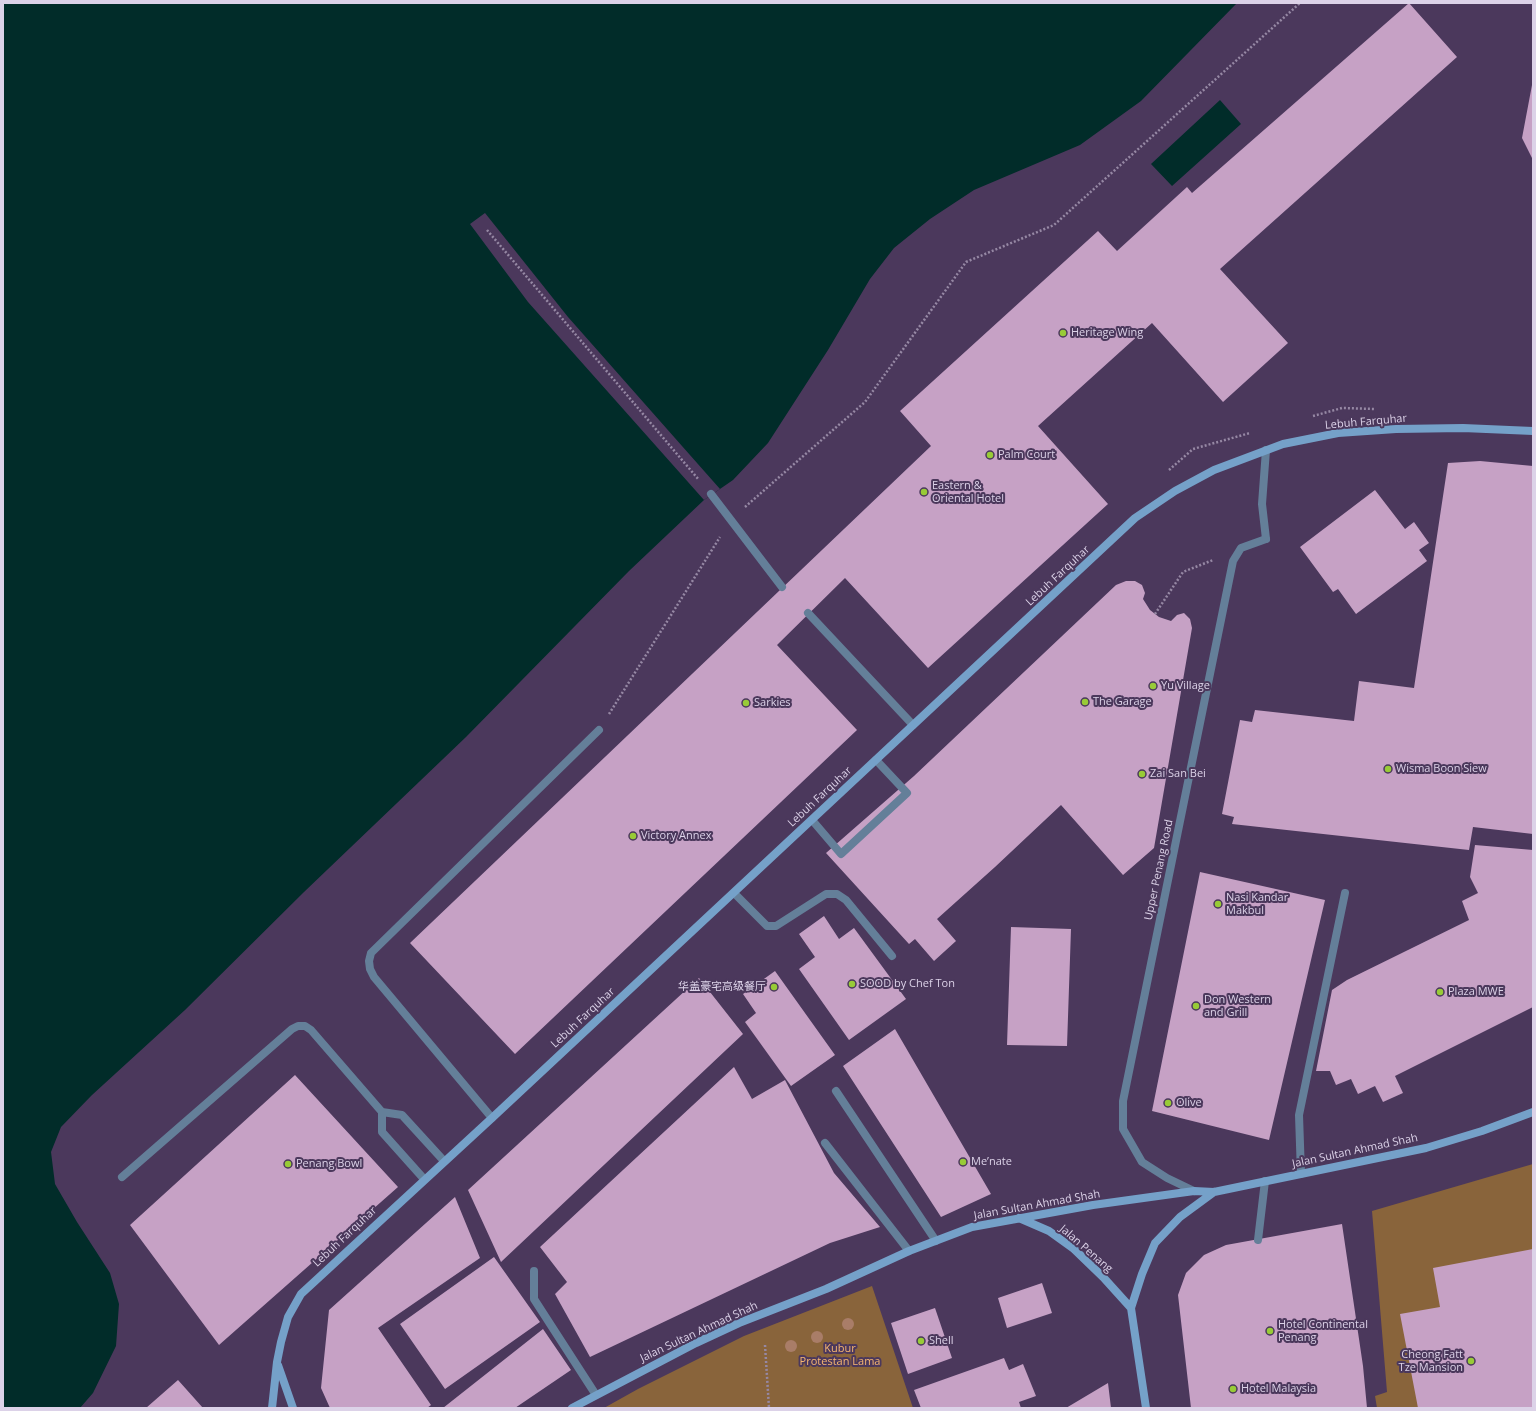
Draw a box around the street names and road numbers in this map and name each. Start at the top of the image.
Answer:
street label: Lebuh Farquhar [1325,412,1407,432]
street label: Lebuh Farquhar [1023,543,1093,609]
street label: Lebuh Farquhar [785,764,855,830]
street label: Upper Penang Road [1142,819,1176,921]
street label: Lebuh Farquhar [548,985,618,1051]
street label: Jalan Sultan Ahmad Shah [1291,1131,1419,1171]
street label: Jalan Sultan Ahmad Shah [973,1187,1101,1223]
street label: Lebuh Farquhar [310,1204,380,1270]
street label: Jalan Penang [1057,1222,1115,1276]
street label: Jalan Sultan Ahmad Shah [638,1299,760,1365]

